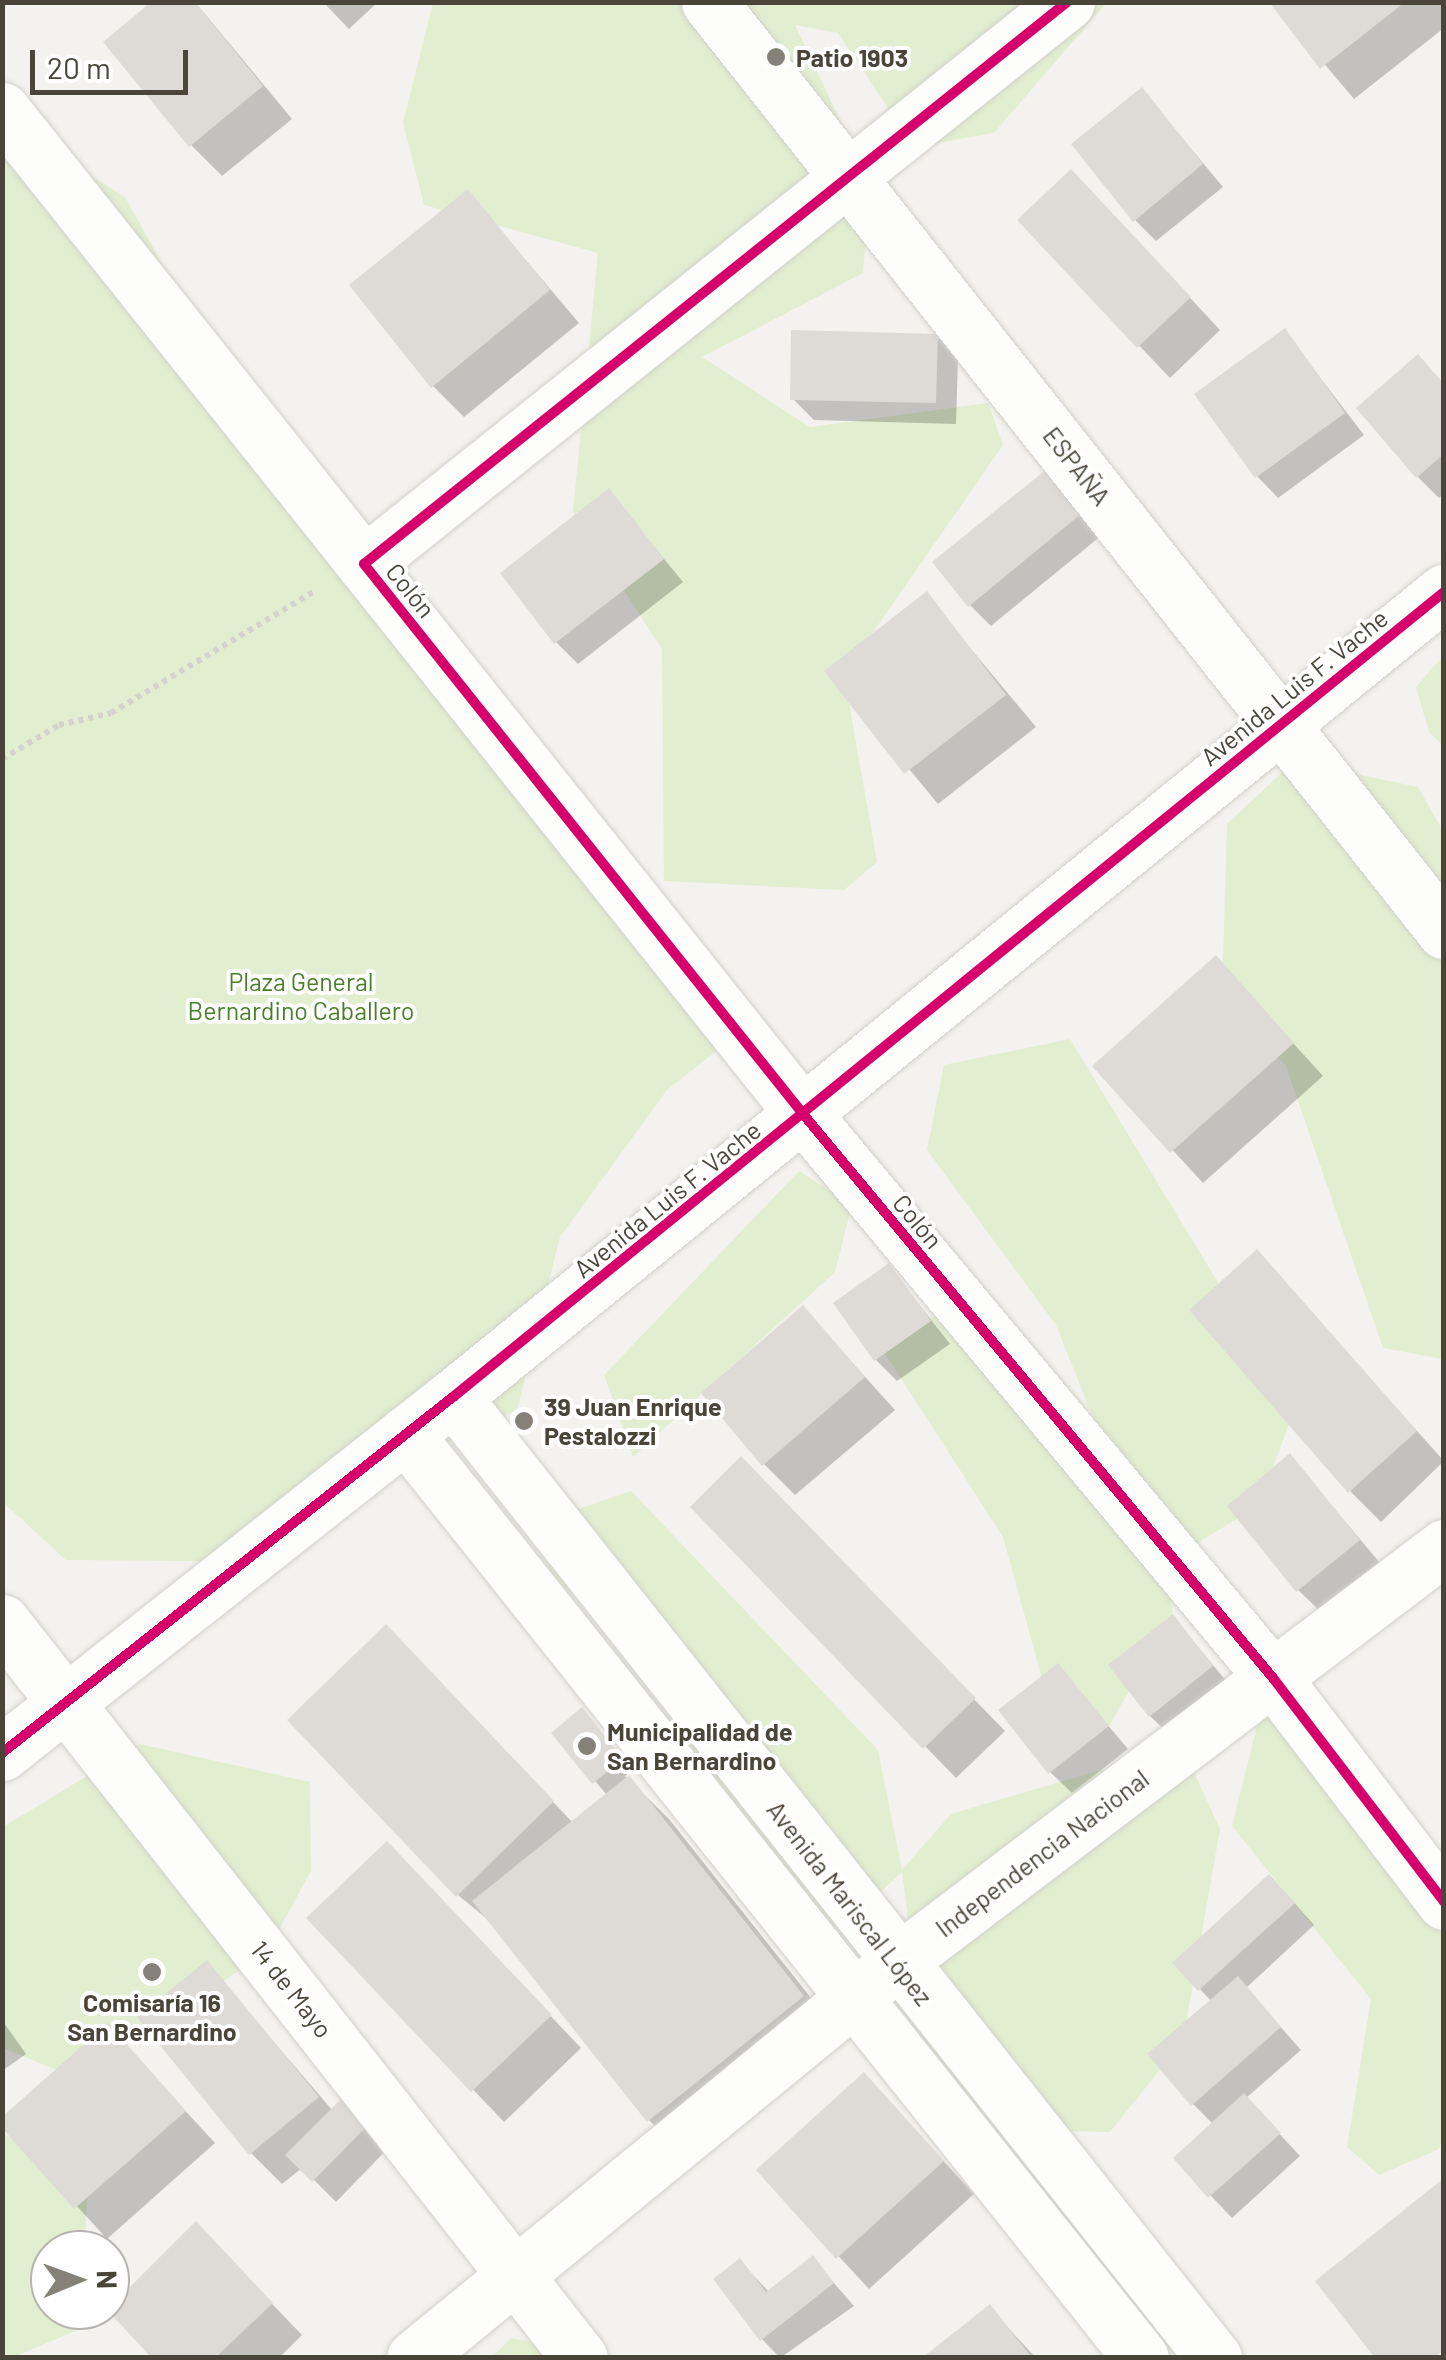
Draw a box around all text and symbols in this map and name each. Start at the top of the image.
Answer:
scale bar [35,30,192,92]
place label: Patio 1903 [796,42,908,72]
marker: Patio 1903 [765,46,787,68]
text: 20 m [47,49,111,85]
street label: ESPAÑA [1037,421,1117,511]
street label: Colón [380,557,442,623]
street label: Avenida Luis F. Vache [1194,602,1394,772]
park label: Plaza General Bernardino Caballero [188,967,414,1026]
street label: Avenida Luis F. Vache [567,1114,767,1284]
street label: Colón [887,1188,949,1254]
place label: 39 Juan Enrique Pestalozzi [544,1392,722,1451]
marker: 39 Juan Enrique Pestalozzi [513,1410,535,1432]
place label: Municipalidad de San Bernardino [607,1717,793,1776]
marker: Municipalidad de San Bernardino [576,1735,598,1757]
street label: Independencia Nacional [930,1763,1154,1943]
street label: Avenida Mariscal López [761,1795,939,2011]
street label: 14 de Mayo [245,1935,339,2043]
marker: Comisaría 16 San Bernardino [141,1961,163,1983]
place label: Comisaría 16 San Bernardino [67,1988,237,2047]
north arrow [30,2230,130,2330]
text: N [91,2270,125,2289]

